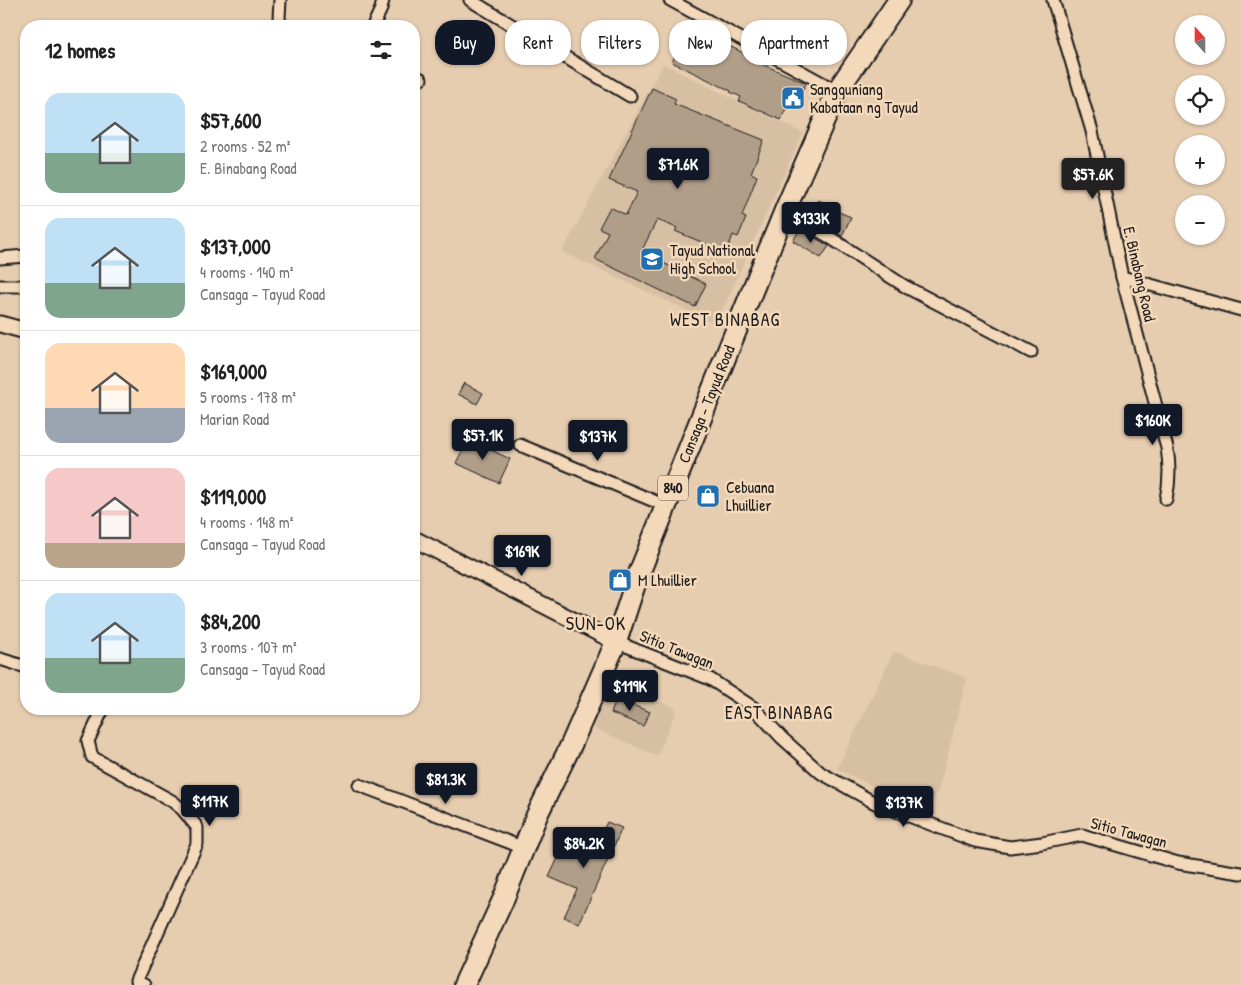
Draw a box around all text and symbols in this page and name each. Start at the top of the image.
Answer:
north arrow [1175,15,1225,65]
map controls [1175,15,1225,245]
chip: Buy [435,20,495,65]
chip: Rent [505,20,571,65]
chip: Filters [581,20,659,65]
chip: New [669,20,731,65]
chip: Apartment [741,20,847,65]
text: 12 homes [45,36,115,65]
icon: filters [367,36,395,64]
button: locate [1175,75,1225,125]
place label: Sangguniang Kabataan ng Tayud [810,78,918,118]
public building icon: Sangguniang Kabataan ng Tayud [780,85,806,111]
text: $57,600 [200,106,261,135]
icon: home [85,113,145,173]
text: 2 rooms · 52 m² [200,135,290,157]
button: + [1175,135,1225,185]
pin: $71.6K [637,148,719,190]
text: $71.6K [658,153,698,175]
text: E. Binabang Road [200,157,297,179]
pin: $57.6K [1052,158,1134,200]
text: $57.6K [1073,163,1113,185]
button: − [1175,195,1225,245]
pin: $133K [776,202,846,244]
text: $133K [793,207,829,229]
street label: E. Binabang Road [1118,225,1162,323]
text: $137,000 [200,232,271,261]
icon: home [85,238,145,298]
place label: Tayud National High School [670,239,756,279]
school or university icon: Tayud National High School [639,246,665,272]
text: 4 rooms · 140 m² [200,261,294,283]
text: Cansaga - Tayud Road [200,283,325,305]
district label: WEST BINABAG [670,307,780,332]
street label: Cansaga - Tayud Road [672,342,740,466]
text: $169,000 [200,357,267,386]
icon: home [85,363,145,423]
text: 5 rooms · 178 m² [200,386,296,408]
pin: $160K [1118,404,1188,446]
text: Marian Road [200,408,269,430]
text: $160K [1135,409,1171,431]
pin: $57.1K [442,418,524,461]
pin: $137K [563,420,633,462]
text: $57.1K [463,424,503,446]
text: $137K [579,425,617,447]
road number: 840 [658,476,688,500]
place label: Cebuana Lhuillier [726,476,774,516]
text: $119,000 [200,482,266,511]
shop icon: Cebuana Lhuillier [695,483,721,509]
icon: home [85,488,145,548]
text: 4 rooms · 148 m² [200,511,293,533]
text: Cansaga - Tayud Road [200,533,325,555]
pin: $169K [487,534,557,577]
text: $169K [505,540,539,562]
shop icon: M Lhuillier [607,567,633,593]
place label: M Lhuillier [638,569,697,591]
text: $84,200 [200,607,261,636]
district label: SUN-OK [566,611,626,636]
icon: home [85,613,145,673]
street label: Sitio Tawagan [637,624,717,674]
text: 3 rooms · 107 m² [200,636,297,658]
text: Cansaga - Tayud Road [200,658,325,680]
pin: $119K [595,670,665,712]
text: $119K [613,675,647,697]
district label: EAST BINABAG [725,700,833,725]
pin: $81.3K [405,762,487,805]
text: $81.3K [426,768,466,790]
pin: $117K [175,784,245,827]
pin: $137K [869,786,939,828]
text: $117K [192,790,228,812]
text: $137K [885,791,923,813]
street label: Sitio Tawagan [1088,811,1170,853]
pin: $84.2K [543,826,625,869]
text: $84.2K [564,832,604,854]

